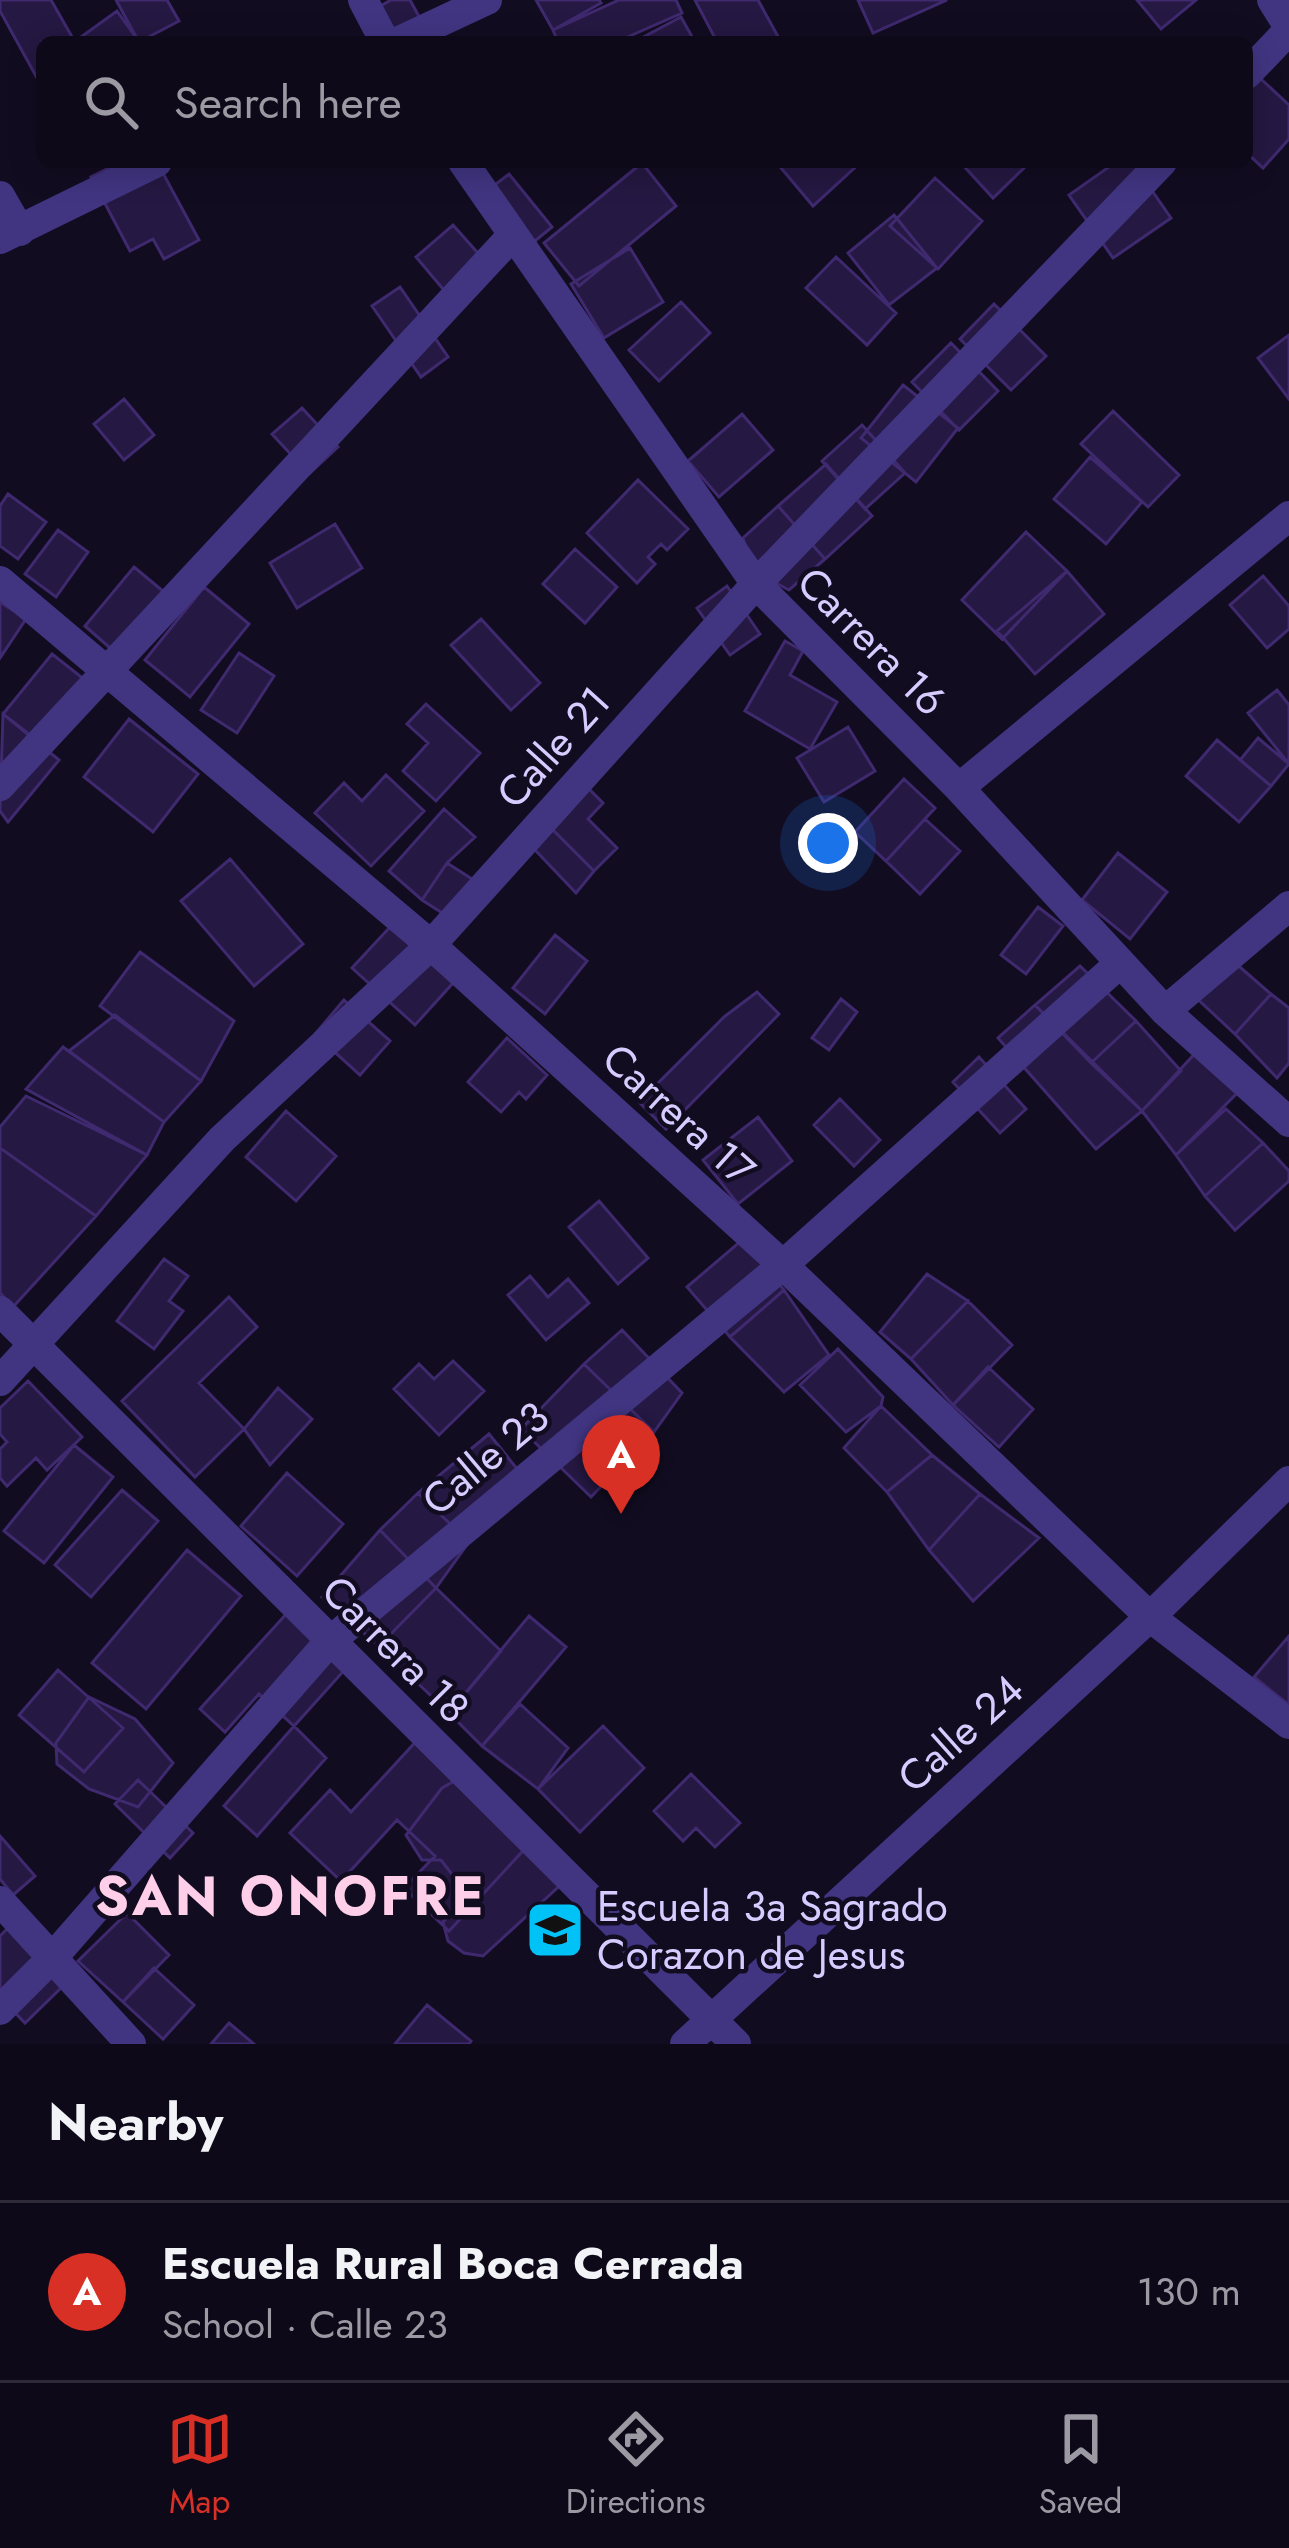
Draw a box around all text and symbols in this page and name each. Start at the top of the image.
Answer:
search box [36,36,1253,168]
icon: search [78,69,144,135]
text: Search here [174,70,402,135]
street label: Carrera 16 [783,553,960,730]
street label: Calle 21 [482,673,625,822]
your location [798,813,858,873]
street label: Carrera 17 [589,1029,769,1200]
street label: Calle 23 [409,1387,562,1530]
pin: A [582,1415,660,1514]
street label: Carrera 18 [308,1561,484,1737]
street label: Calle 24 [884,1660,1037,1807]
district label: SAN ONOFRE [95,1857,487,1935]
place label: Escuela 3a Sagrado Corazon de Jesus [597,1876,948,1985]
school or university icon: Escuela 3a Sagrado Corazon de Jesus [524,1899,586,1961]
text: Nearby [48,2085,223,2159]
text: Escuela Rural Boca Cerrada [162,2231,744,2296]
text: A [73,2263,101,2320]
text: 130 m [1137,2263,1241,2320]
text: School · Calle 23 [162,2296,448,2353]
tab: Map [167,2406,233,2525]
tab: Directions [566,2406,706,2525]
tab: Saved [1039,2406,1122,2525]

